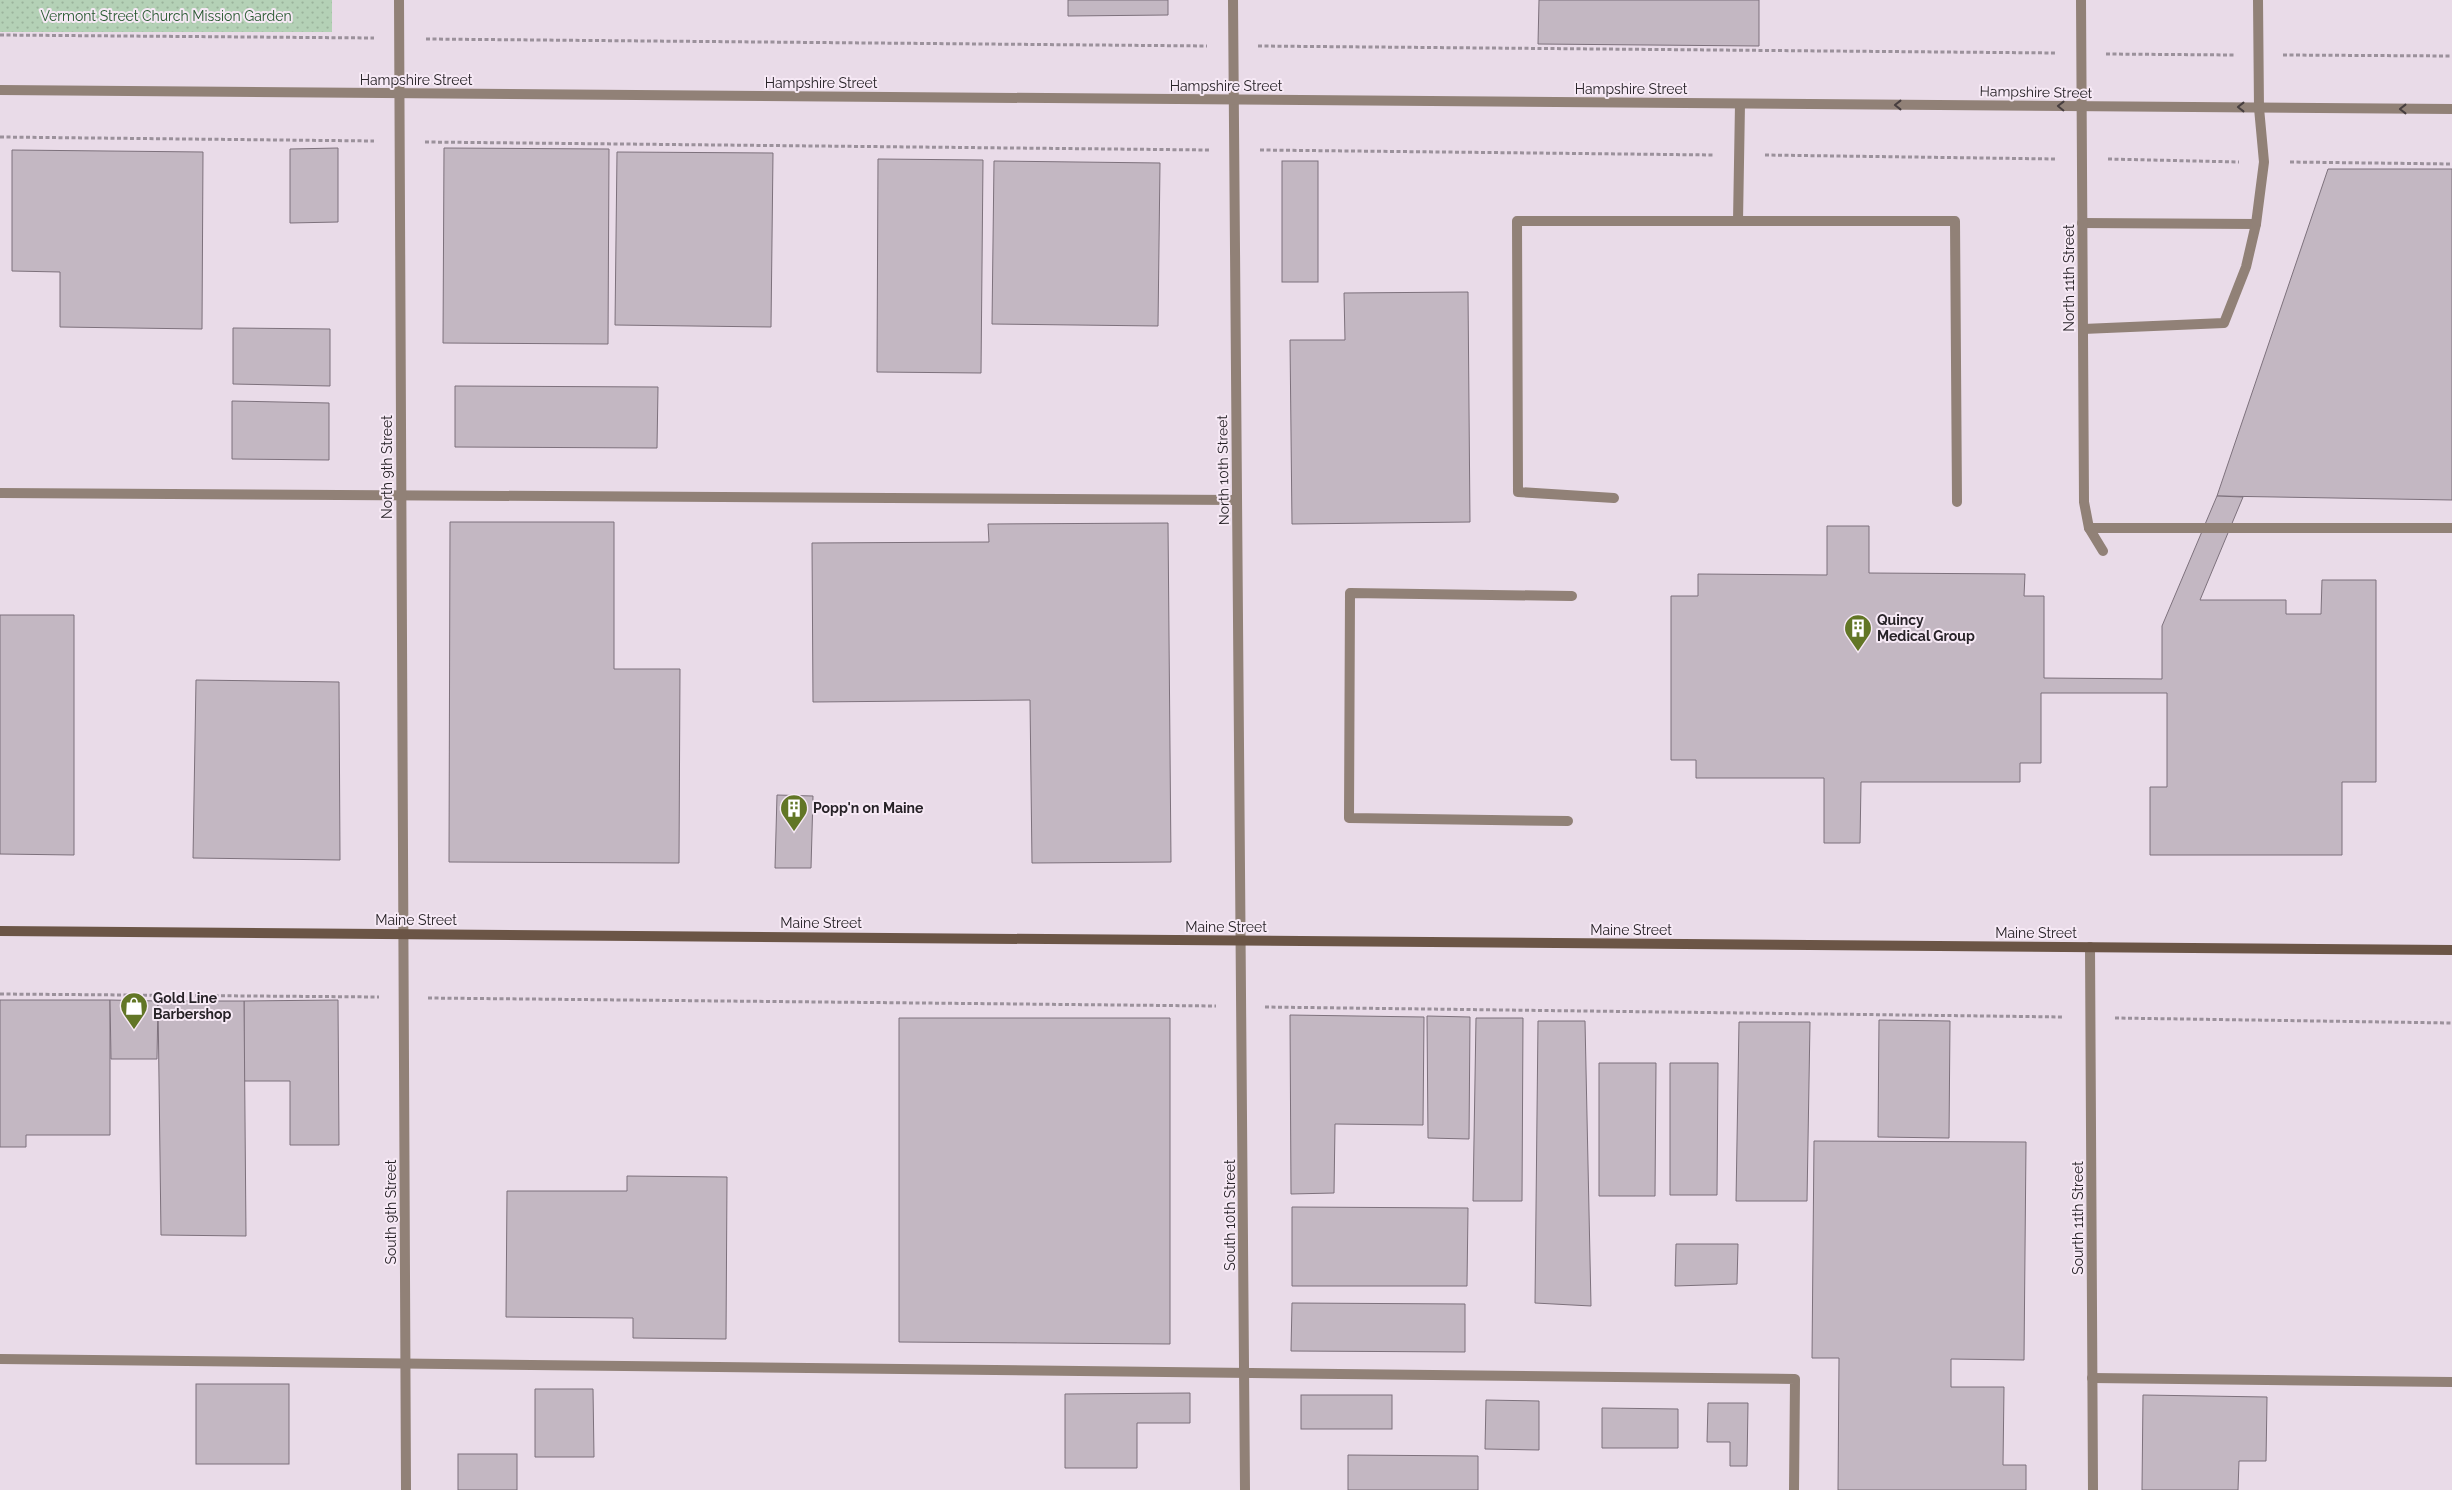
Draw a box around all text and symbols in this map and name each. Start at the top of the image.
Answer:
park label: Vermont Street Church Mission Garden [40,8,292,24]
street label: Hampshire Street [360,72,473,88]
street label: Hampshire Street [765,75,878,91]
street label: Hampshire Street [1170,78,1283,94]
street label: Hampshire Street [1575,81,1688,97]
street label: Hampshire Street [1980,83,2093,101]
one-way arrow [1894,100,1902,110]
one-way arrow [2057,101,2064,111]
one-way arrow [2237,102,2244,112]
one-way arrow [2399,103,2407,114]
street label: North 11th Street [2061,224,2077,332]
street label: North 10th Street [1214,414,1232,525]
street label: North 9th Street [379,415,395,519]
place label: Quincy Medical Group [1877,612,1975,644]
building icon: Quincy Medical Group [1843,613,1873,652]
building icon: Popp'n on Maine [779,793,809,832]
place label: Popp'n on Maine [813,800,924,816]
street label: Maine Street [375,912,457,928]
street label: Maine Street [780,915,862,931]
street label: Maine Street [1185,919,1267,935]
street label: Maine Street [1590,922,1672,938]
street label: Maine Street [1995,925,2077,941]
place label: Gold Line Barbershop [153,990,232,1022]
shop icon: Gold Line Barbershop [119,991,149,1030]
street label: South 9th Street [383,1159,399,1265]
street label: South 10th Street [1222,1159,1238,1271]
street label: Sourth 11th Street [2070,1161,2086,1275]

